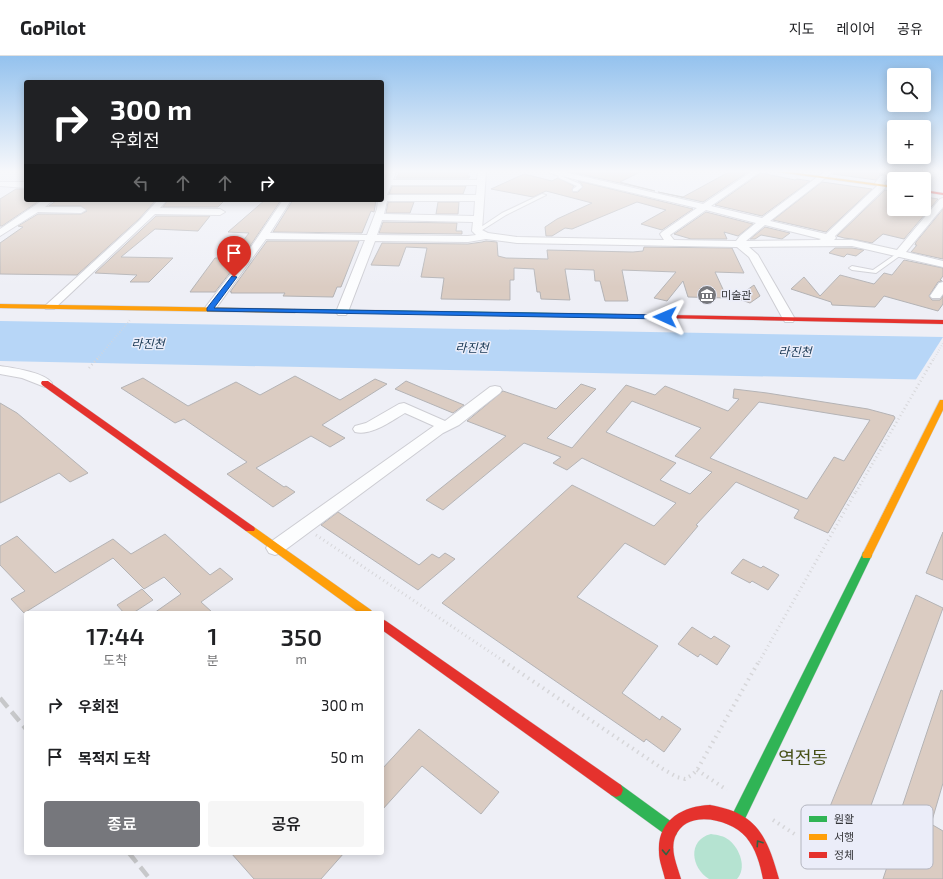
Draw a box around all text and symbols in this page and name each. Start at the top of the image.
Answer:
text: GoPilot [20,16,86,39]
text: 지도 [789,20,815,37]
text: 레이어 [837,20,875,37]
text: 공유 [897,20,923,37]
map controls [887,68,931,216]
button: search [887,68,931,112]
text: 300 m [110,92,192,126]
icon: right [44,96,96,148]
button: + [887,120,931,164]
text: 우회전 [110,129,160,151]
icon: left [130,172,152,194]
icon: ahead [172,172,194,194]
icon: ahead [214,172,236,194]
icon: right [256,172,278,194]
button: − [887,172,931,216]
pin [217,236,251,277]
icon: arrive [223,242,245,264]
museum icon: 미술관 [696,284,718,306]
place label: 미술관 [721,288,751,301]
position arrow [644,296,686,338]
water label: 라진천 [131,336,167,350]
water label: 라진천 [455,340,491,354]
water label: 라진천 [778,344,814,358]
text: 17:44 [86,621,145,650]
text: 1 [208,621,218,650]
text: 350 [281,622,322,651]
text: m [296,651,307,667]
text: 도착 [103,652,127,668]
text: 분 [207,652,219,668]
icon: right [44,694,66,716]
text: 300 m [321,696,364,714]
text: 우회전 [78,697,119,715]
icon: arrive [44,746,66,768]
district label: 역전동 [778,746,828,768]
text: 50 m [330,748,364,766]
text: 목적지 도착 [78,749,150,767]
button: 종료 [44,801,200,847]
button: 공유 [208,801,364,847]
legend [801,805,933,869]
text: 원활 [834,812,854,825]
text: 서행 [834,830,854,843]
one-way arrow [756,840,764,847]
text: 정체 [834,848,854,861]
one-way arrow [662,849,671,855]

